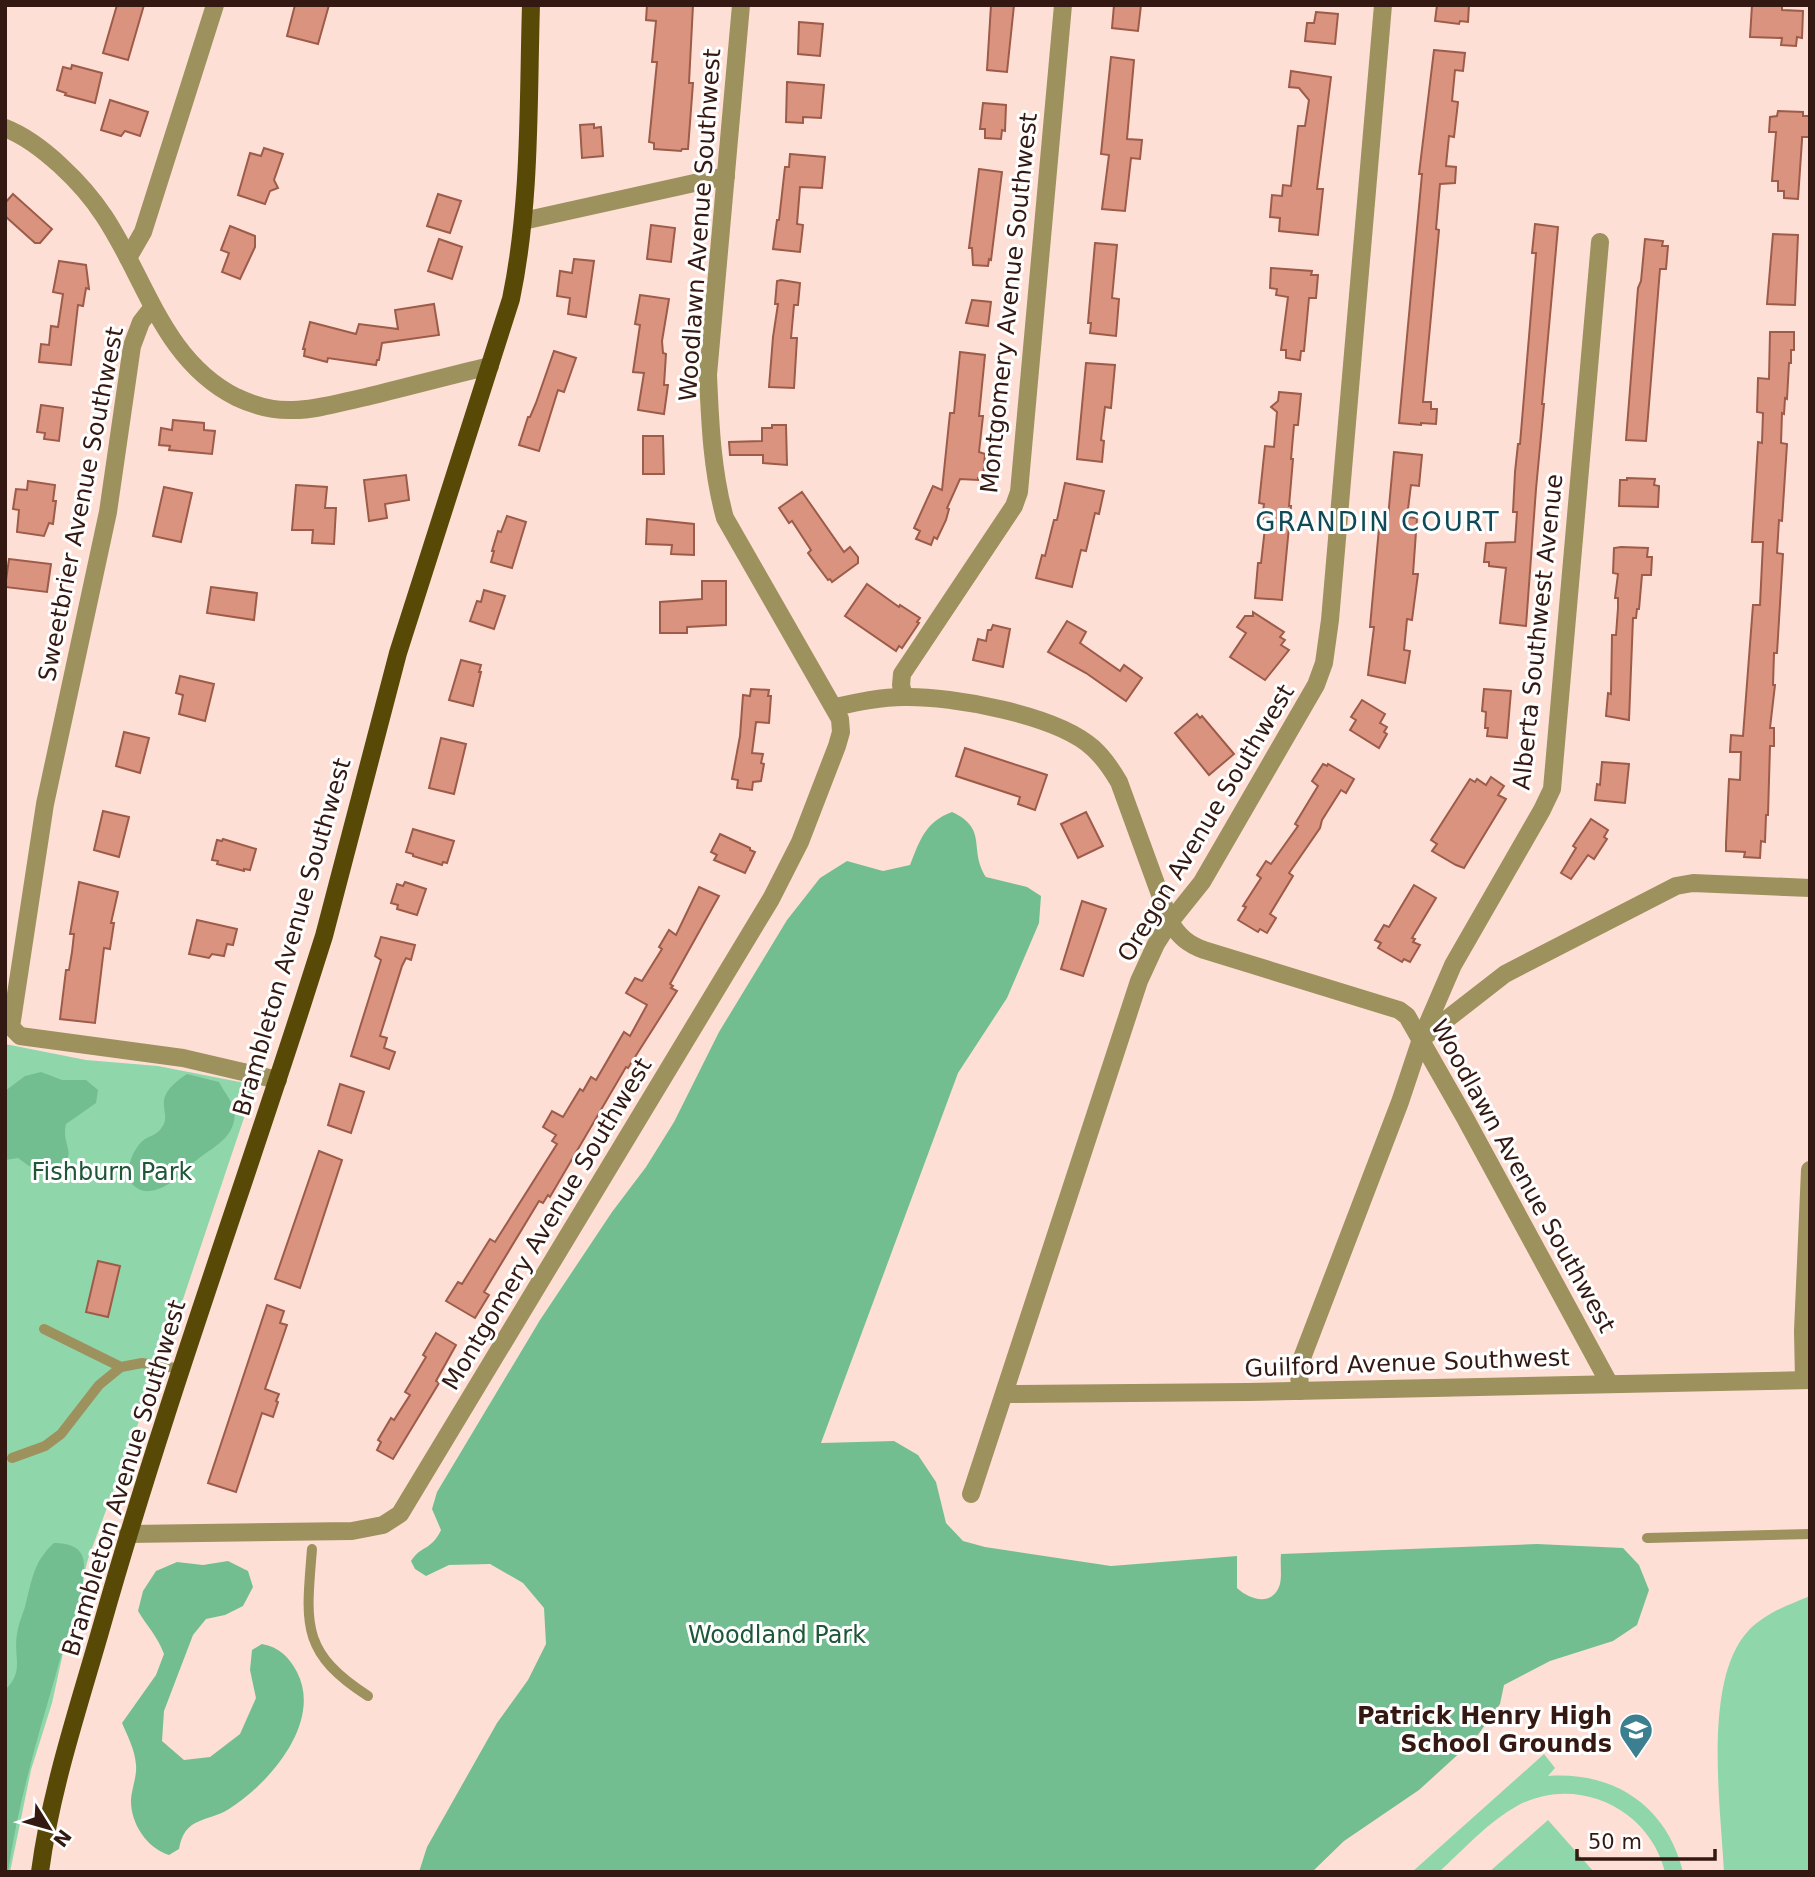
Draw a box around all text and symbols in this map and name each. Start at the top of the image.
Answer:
street label: Woodlawn Avenue Southwest [674,48,726,402]
street label: Montgomery Avenue Southwest [975,111,1043,495]
street label: Sweetbrier Avenue Southwest [33,324,129,684]
street label: Alberta Southwest Avenue [1507,473,1569,791]
district label: GRANDIN COURT [1255,507,1501,537]
street label: Oregon Avenue Southwest [1112,679,1300,967]
street label: Brambleton Avenue Southwest [227,755,357,1119]
street label: Woodlawn Avenue Southwest [1425,1015,1621,1337]
street label: Montgomery Avenue Southwest [436,1053,658,1395]
park label: Fishburn Park [31,1158,193,1186]
street label: Brambleton Avenue Southwest [56,1297,192,1659]
street label: Guilford Avenue Southwest [1244,1343,1570,1383]
park label: Woodland Park [688,1621,866,1649]
place label: Patrick Henry High School Grounds [1357,1702,1612,1758]
school or university icon: Patrick Henry High School Grounds [1617,1711,1655,1760]
north arrow [14,1793,84,1863]
scale bar [1577,1818,1715,1862]
text: N [49,1825,76,1851]
text: 50 m [1588,1830,1642,1854]

